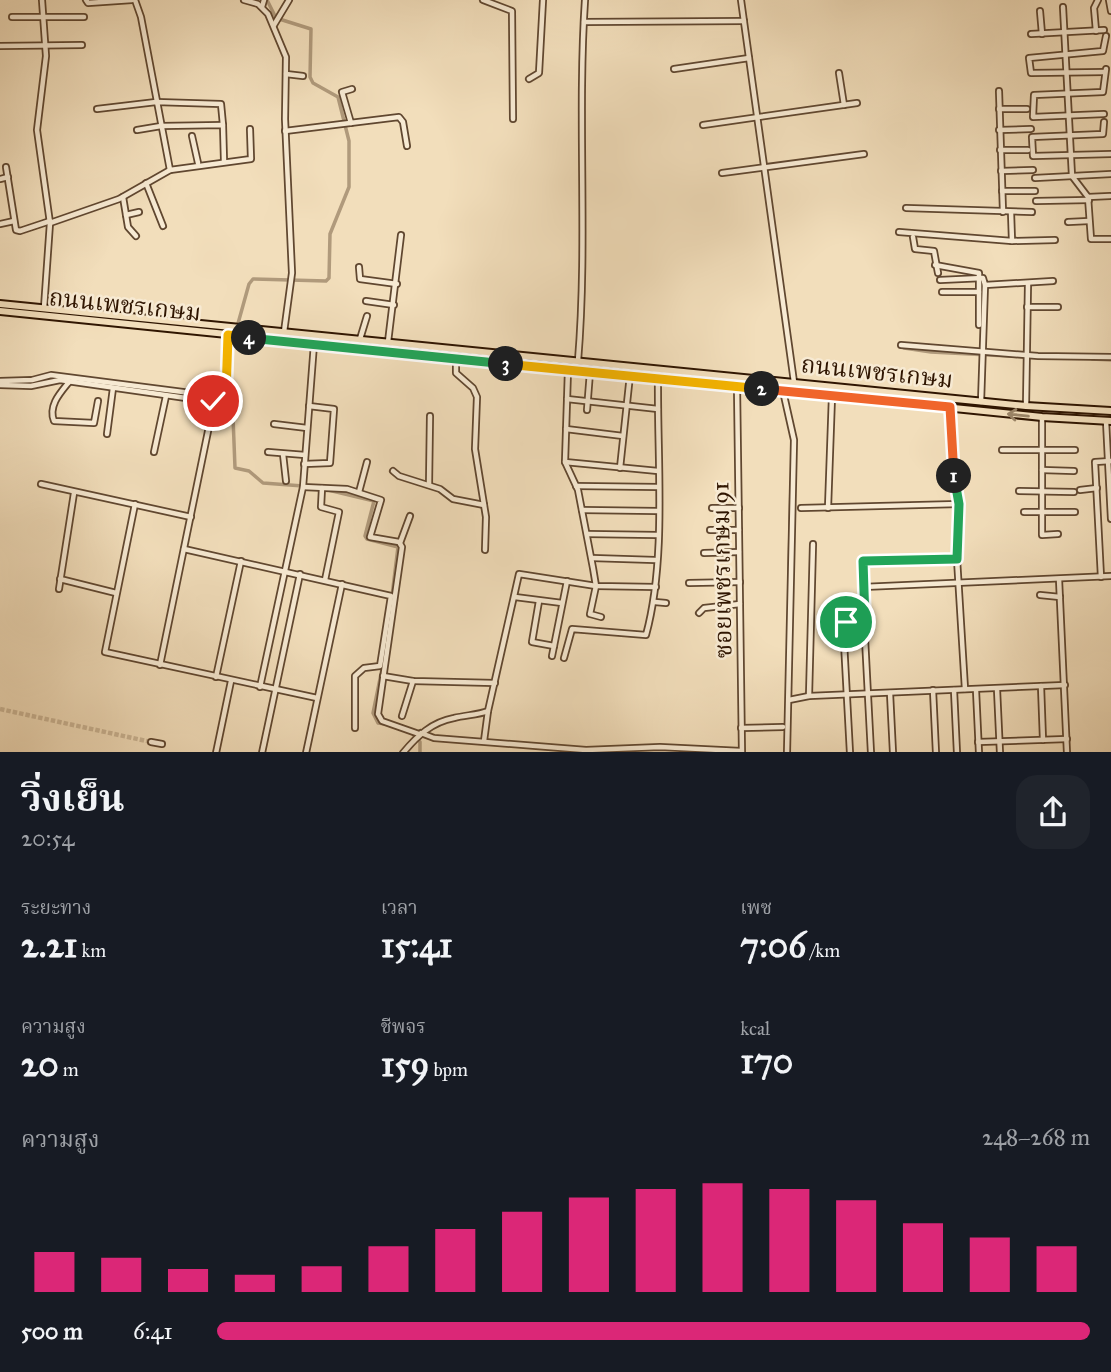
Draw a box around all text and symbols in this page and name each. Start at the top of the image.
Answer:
street label: ถนนเพชรเกษม [47,282,203,328]
pin: 4 [232,320,266,356]
text: 4 [243,326,254,349]
pin: 3 [489,346,524,382]
street label: ถนนเพชรเกษม [799,349,955,395]
text: 3 [502,352,509,375]
pin [183,371,243,431]
pin: 2 [744,372,780,406]
text: 2 [757,377,766,400]
icon: check [194,382,232,420]
one-way arrow [1008,408,1030,421]
pin: 1 [936,458,972,494]
text: 1 [950,464,957,487]
street label: ซอยเพชรเกษม 91 [705,481,739,659]
pin [816,592,876,652]
icon: arrive [827,603,865,641]
text: วิ่งเย็น [21,775,125,821]
button: share [1016,775,1090,849]
text: 20:54 [21,824,74,852]
text: ระยะทาง [21,896,91,919]
text: เวลา [381,896,418,919]
text: เพซ [740,896,772,919]
text: 2.21 [21,924,77,967]
text: 15:41 [381,924,453,967]
text: 7:06 [740,924,806,967]
text: km [77,939,106,962]
text: /km [806,939,840,962]
text: ความสูง [21,1015,86,1038]
text: ชีพจร [381,1015,426,1038]
text: kcal [740,1017,770,1040]
text: 170 [740,1040,793,1083]
text: 20 [21,1043,59,1086]
text: 159 [381,1043,429,1086]
text: m [59,1058,79,1081]
text: bpm [429,1058,468,1081]
text: 248–268 m [982,1123,1090,1151]
text: ความสูง [21,1125,99,1153]
text: 500 m [21,1317,83,1345]
text: 6:41 [133,1317,173,1345]

